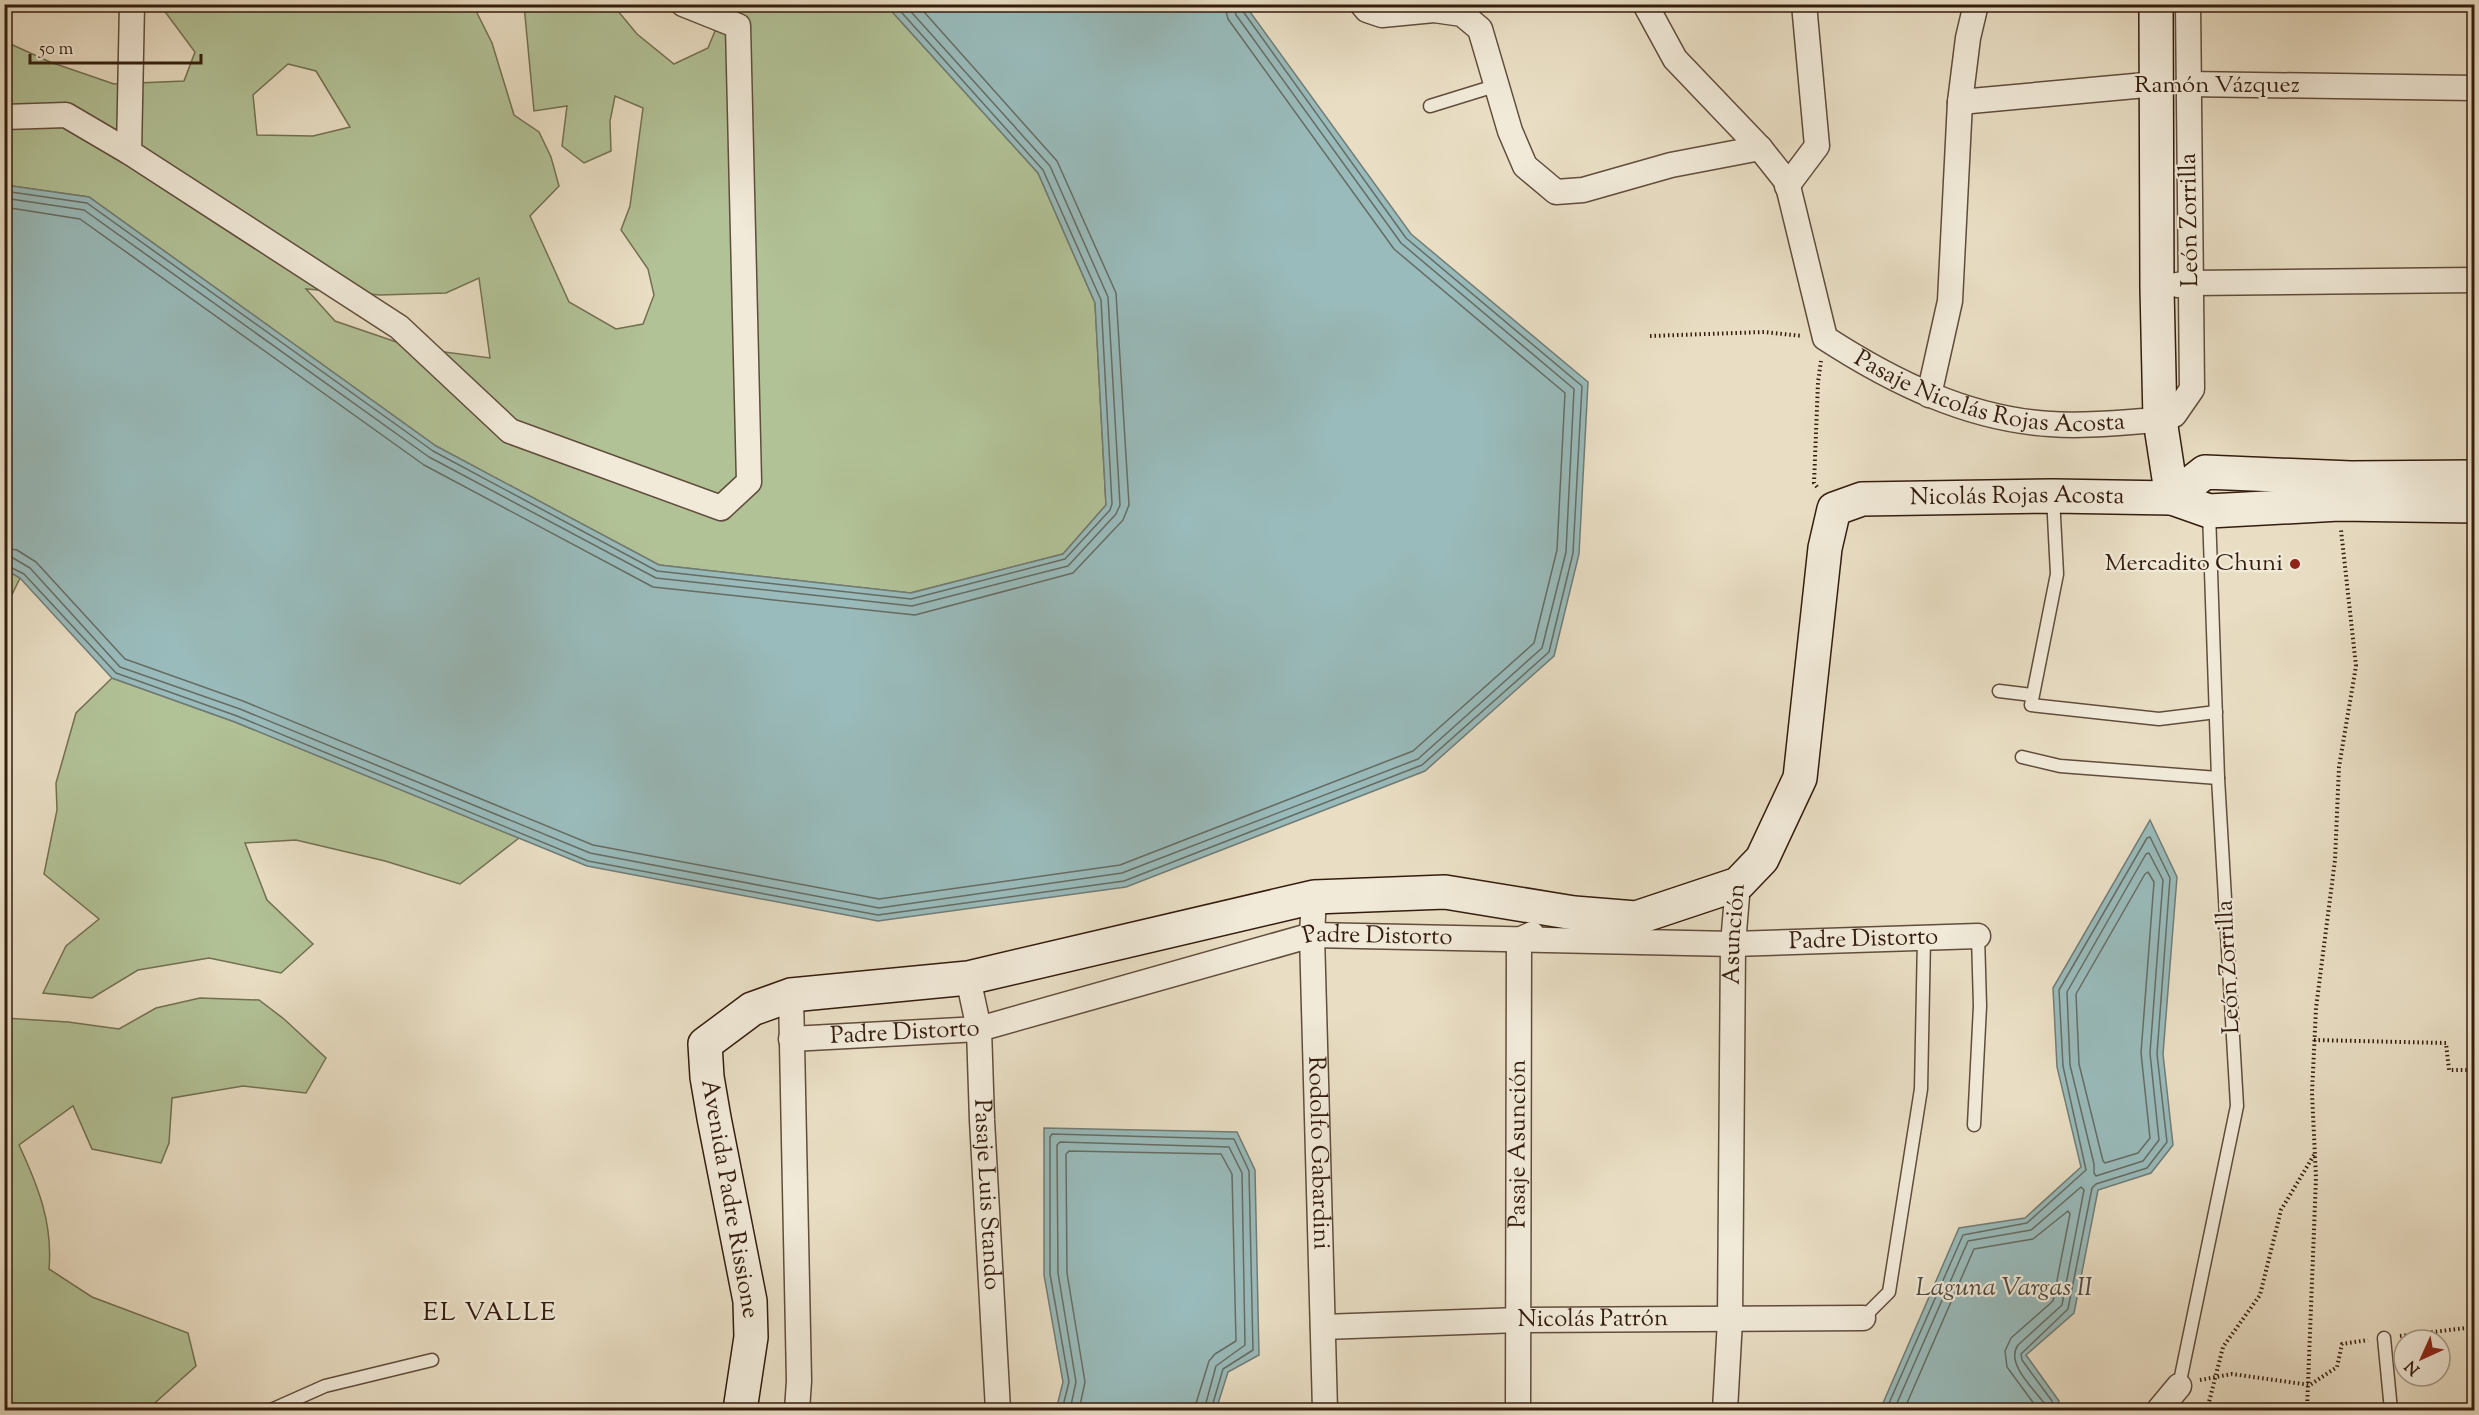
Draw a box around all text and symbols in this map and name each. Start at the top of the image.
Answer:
scale bar [30,27,201,65]
text: 50 m [38,37,74,63]
street label: Ramón Vázquez [2134,69,2300,103]
street label: León Zorrilla [2172,153,2208,287]
street label: Pasaje Nicolás Rojas Acosta [1847,342,2126,442]
street label: Nicolás Rojas Acosta [1909,479,2125,515]
place label: Mercadito Chuni [2105,547,2283,581]
marker: Mercadito Chuni [2288,557,2302,571]
street label: Asunción [1716,882,1755,985]
street label: León Zorrilla [2209,899,2249,1035]
street label: Padre Distorto [1299,918,1453,955]
street label: Padre Distorto [1788,920,1939,959]
street label: Padre Distorto [829,1012,980,1054]
street label: Rodolfo Gabardini [1298,1056,1338,1250]
street label: Pasaje Asunción [1501,1059,1536,1229]
street label: Avenida Padre Rissione [691,1077,767,1321]
street label: Pasaje Luis Stando [964,1099,1008,1291]
water label: Laguna Vargas II [1915,1270,2093,1307]
district label: EL VALLE [423,1295,557,1332]
street label: Nicolás Patrón [1518,1302,1668,1337]
north arrow [2392,1328,2452,1388]
text: N [2400,1354,2426,1379]

